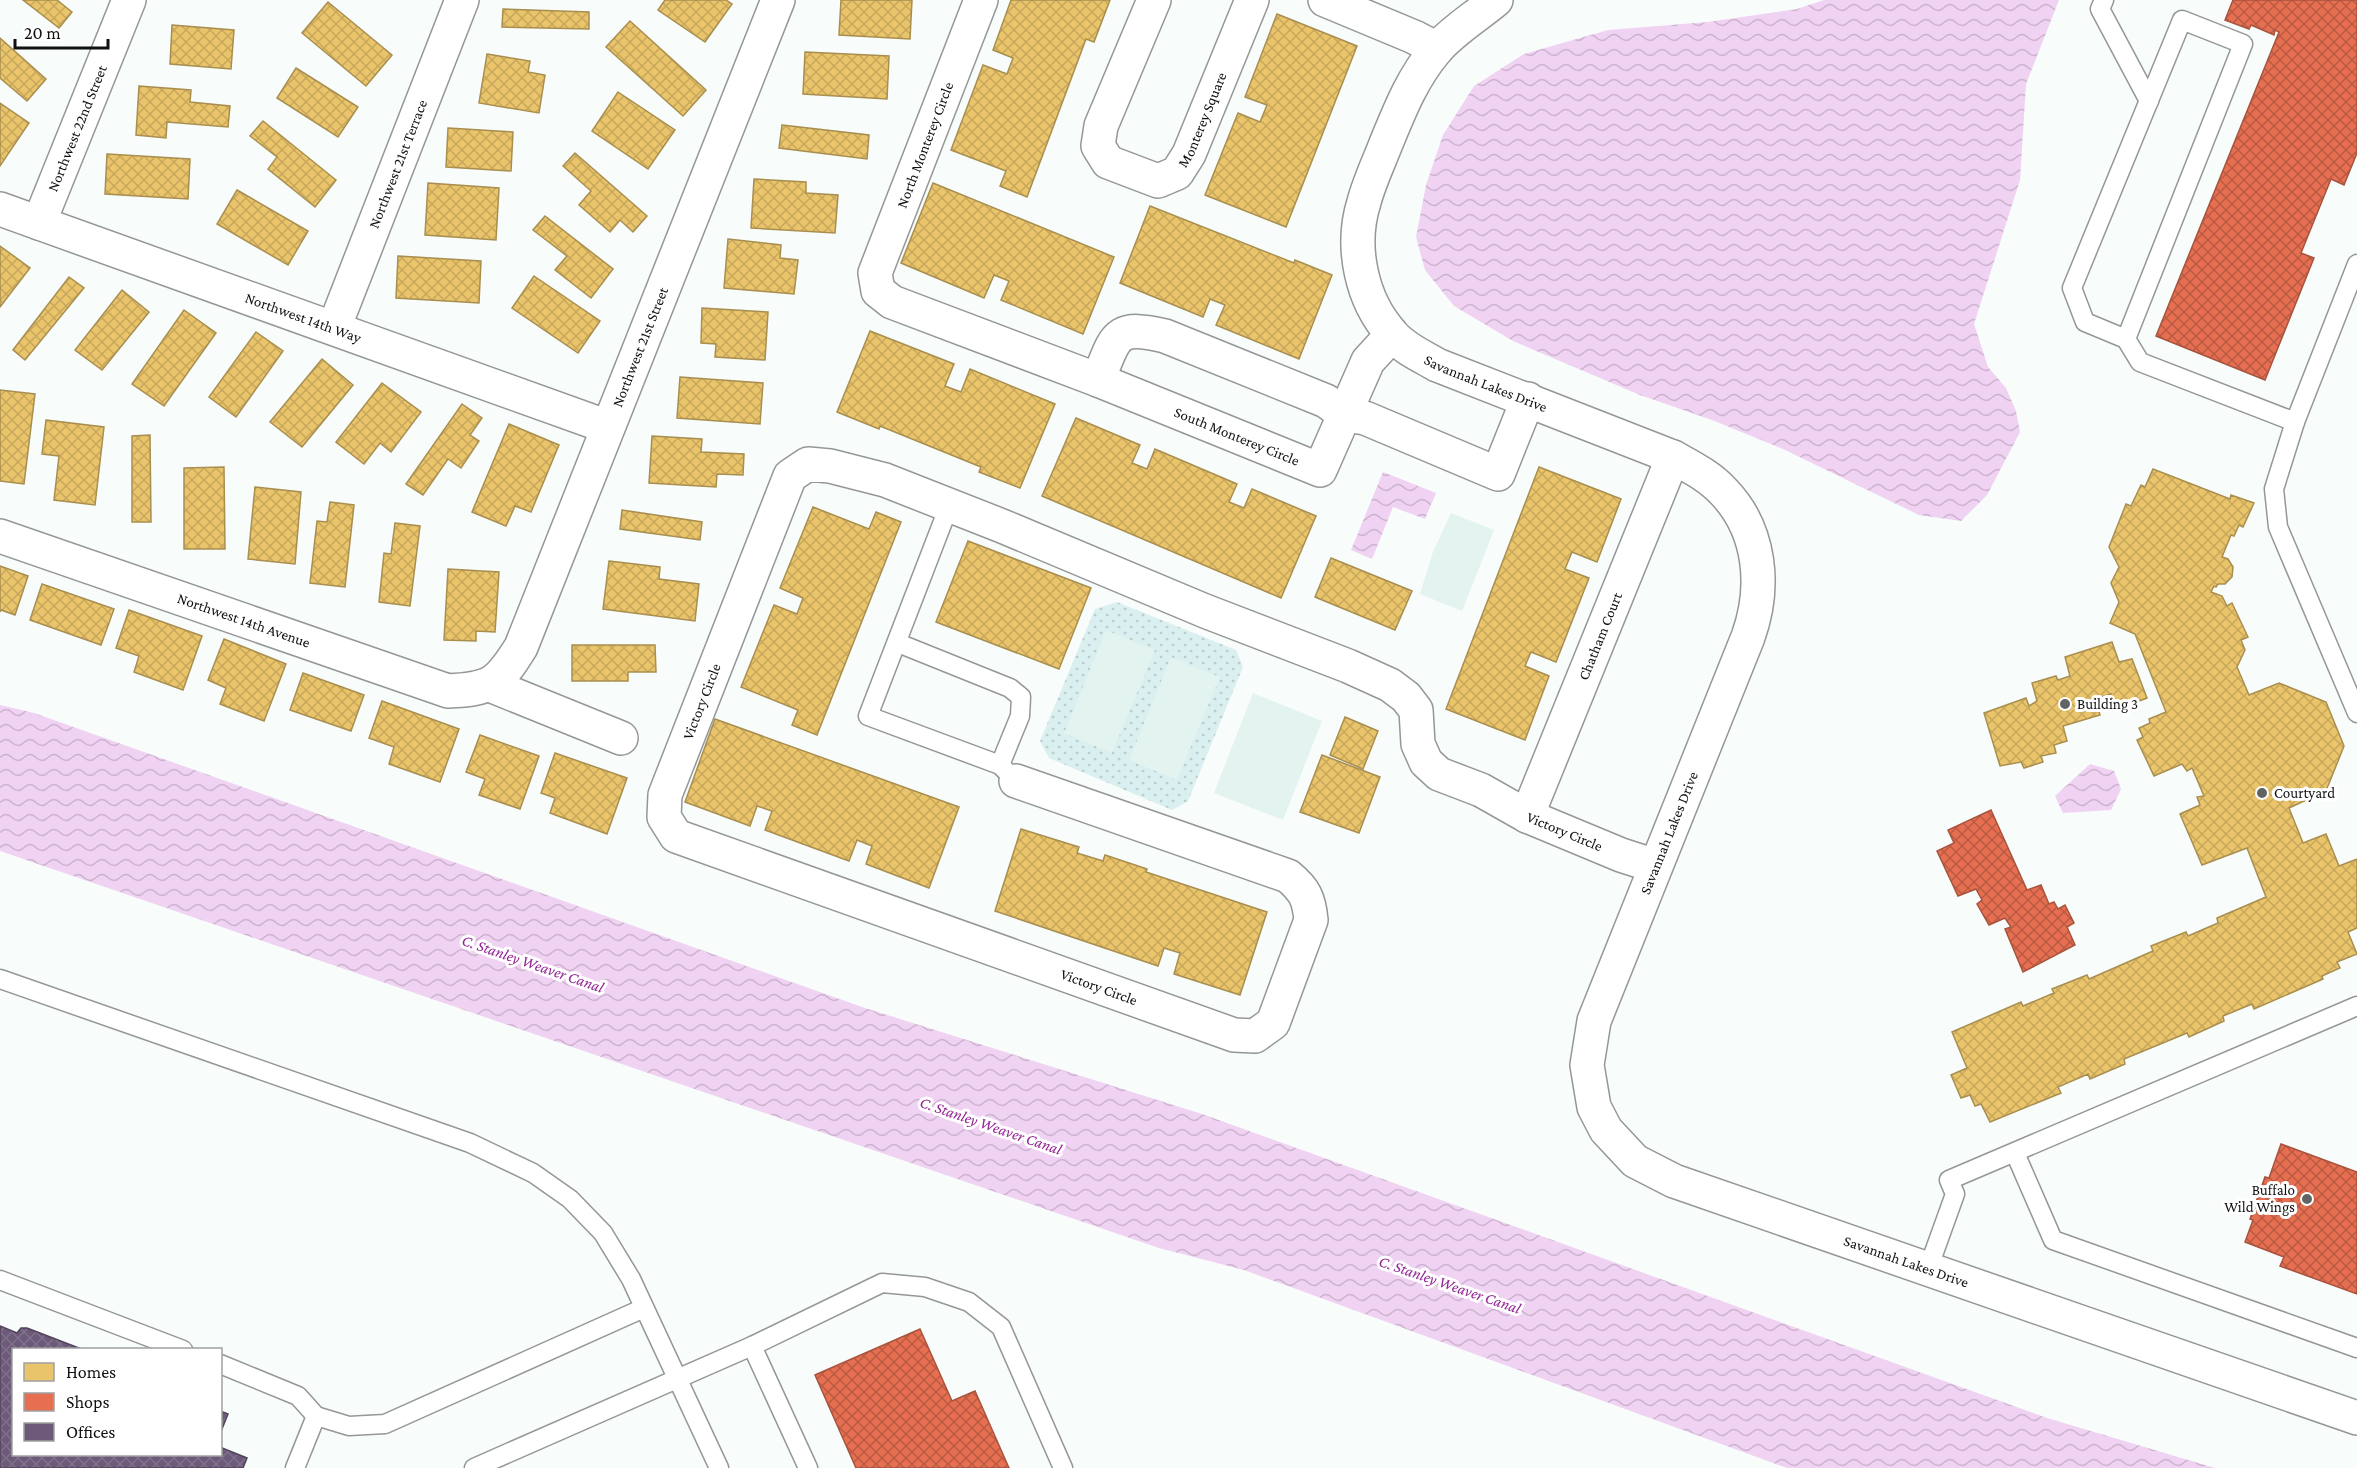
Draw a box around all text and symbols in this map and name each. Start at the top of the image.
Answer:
scale bar [15,12,108,50]
text: 20 m [24,23,61,43]
street label: Northwest 22nd Street [45,62,110,194]
street label: Monterey Square [1175,69,1230,170]
street label: North Monterey Circle [894,79,957,211]
street label: Northwest 21st Terrace [366,97,430,231]
street label: Northwest 21st Street [609,284,672,409]
street label: Northwest 14th Way [243,290,363,347]
street label: Savannah Lakes Drive [1422,351,1550,415]
street label: South Monterey Circle [1172,404,1302,469]
street label: Chatham Court [1575,589,1625,682]
street label: Northwest 14th Avenue [175,590,313,651]
street label: Victory Circle [680,661,724,742]
place label: Building 3 [2077,696,2138,713]
marker: Building 3 [2058,697,2072,711]
street label: Savannah Lakes Drive [1637,769,1701,897]
place label: Courtyard [2274,785,2335,802]
marker: Courtyard [2255,786,2269,800]
street label: Victory Circle [1524,809,1605,855]
water label: C. Stanley Weaver Canal [459,931,607,997]
street label: Victory Circle [1058,966,1140,1009]
water label: C. Stanley Weaver Canal [917,1093,1065,1159]
place label: Buffalo Wild Wings [2224,1182,2295,1216]
marker: Buffalo Wild Wings [2300,1192,2314,1206]
street label: Savannah Lakes Drive [1842,1233,1971,1291]
water label: C. Stanley Weaver Canal [1376,1252,1524,1318]
legend [12,1348,222,1456]
text: Homes [66,1362,116,1382]
text: Shops [66,1392,110,1412]
text: Offices [66,1422,115,1442]

